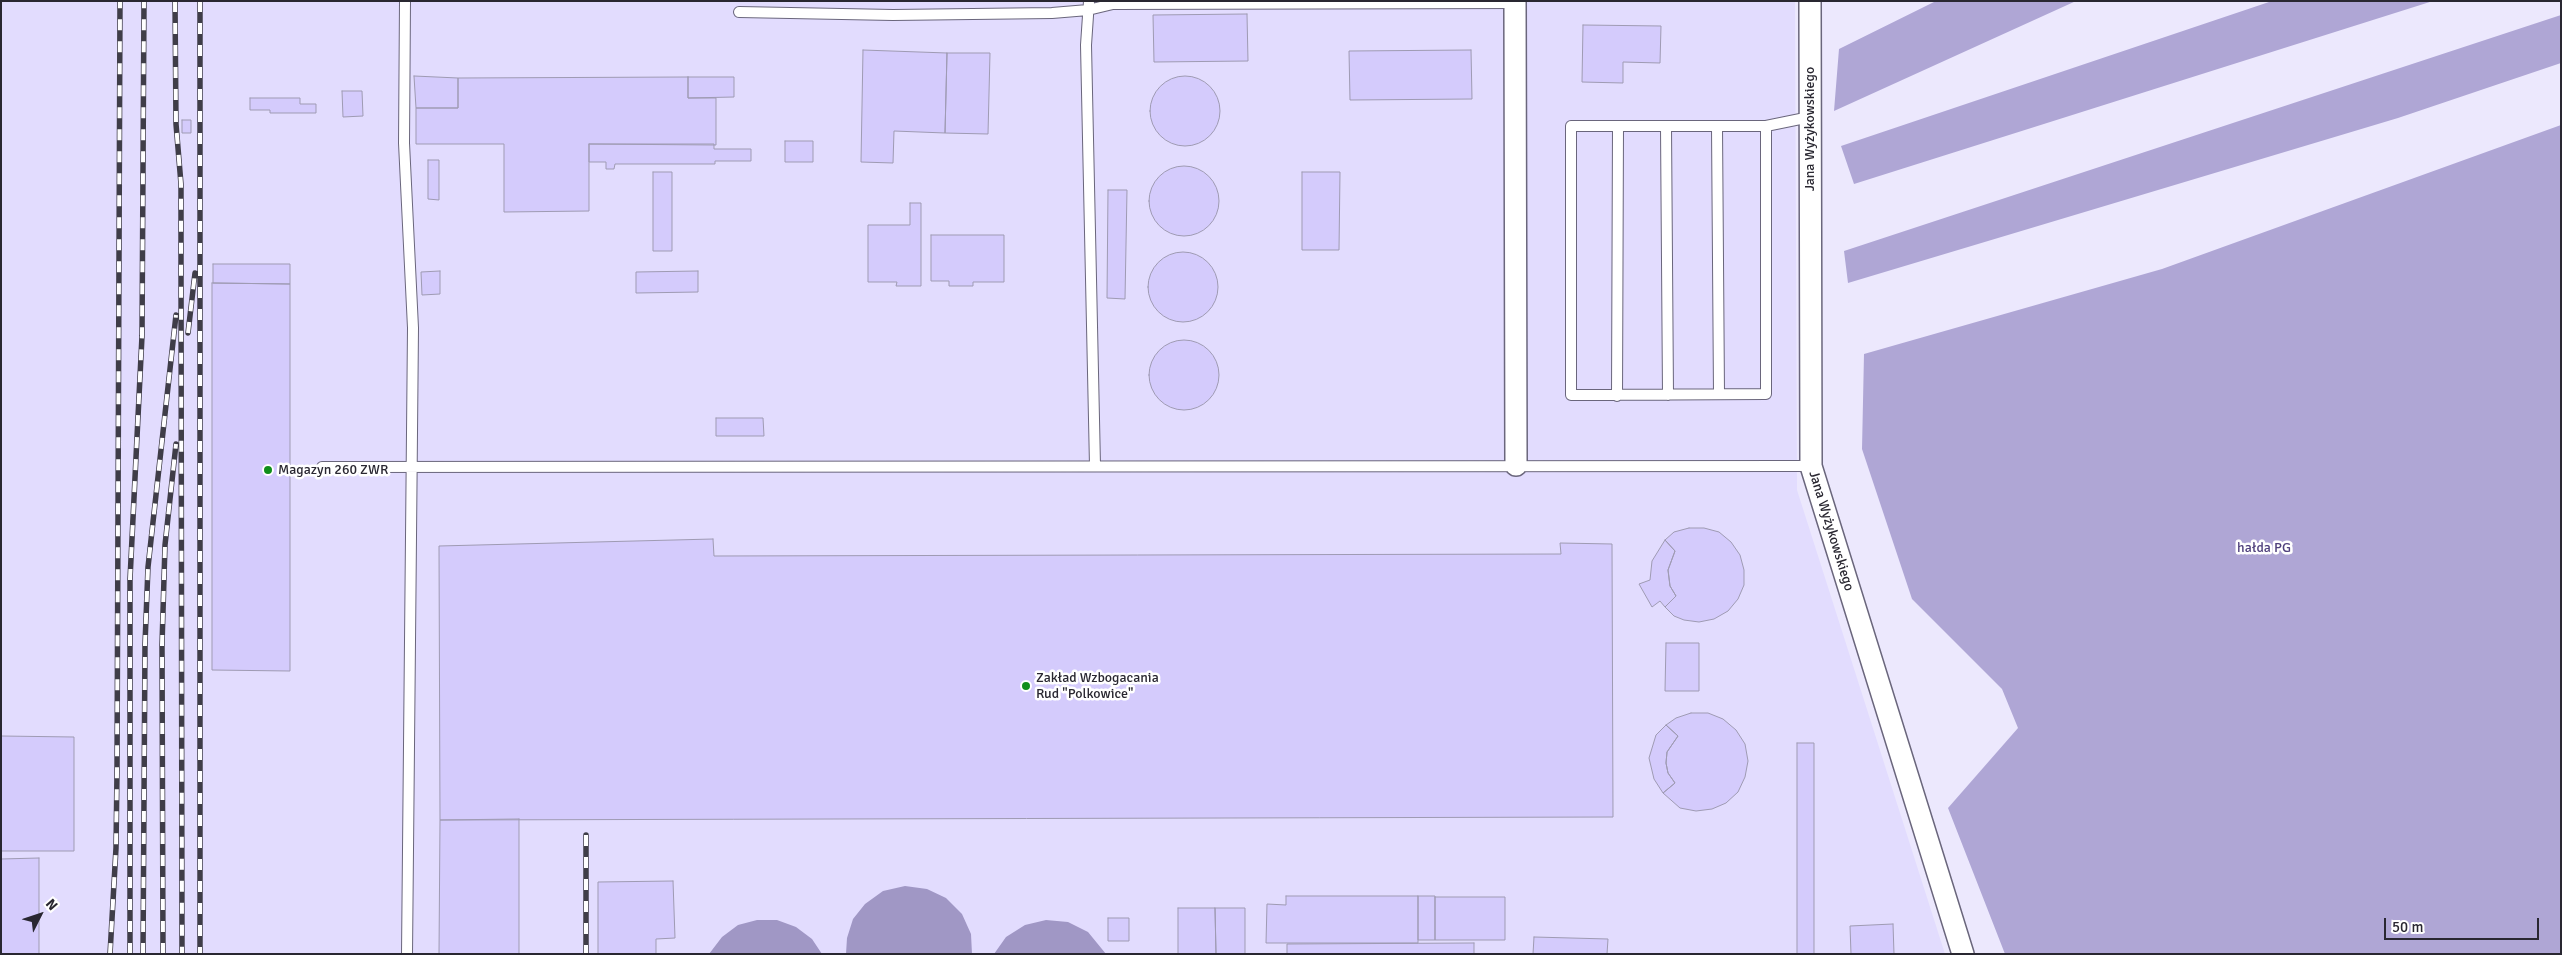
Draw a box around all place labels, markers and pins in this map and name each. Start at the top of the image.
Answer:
place label: Magazyn 260 ZWR [278,462,388,478]
marker: Magazyn 260 ZWR [262,464,274,476]
place label: Zakład Wzbogacania Rud "Polkowice" [1036,670,1159,702]
marker: Zakład Wzbogacania Rud "Polkowice" [1020,680,1032,692]

